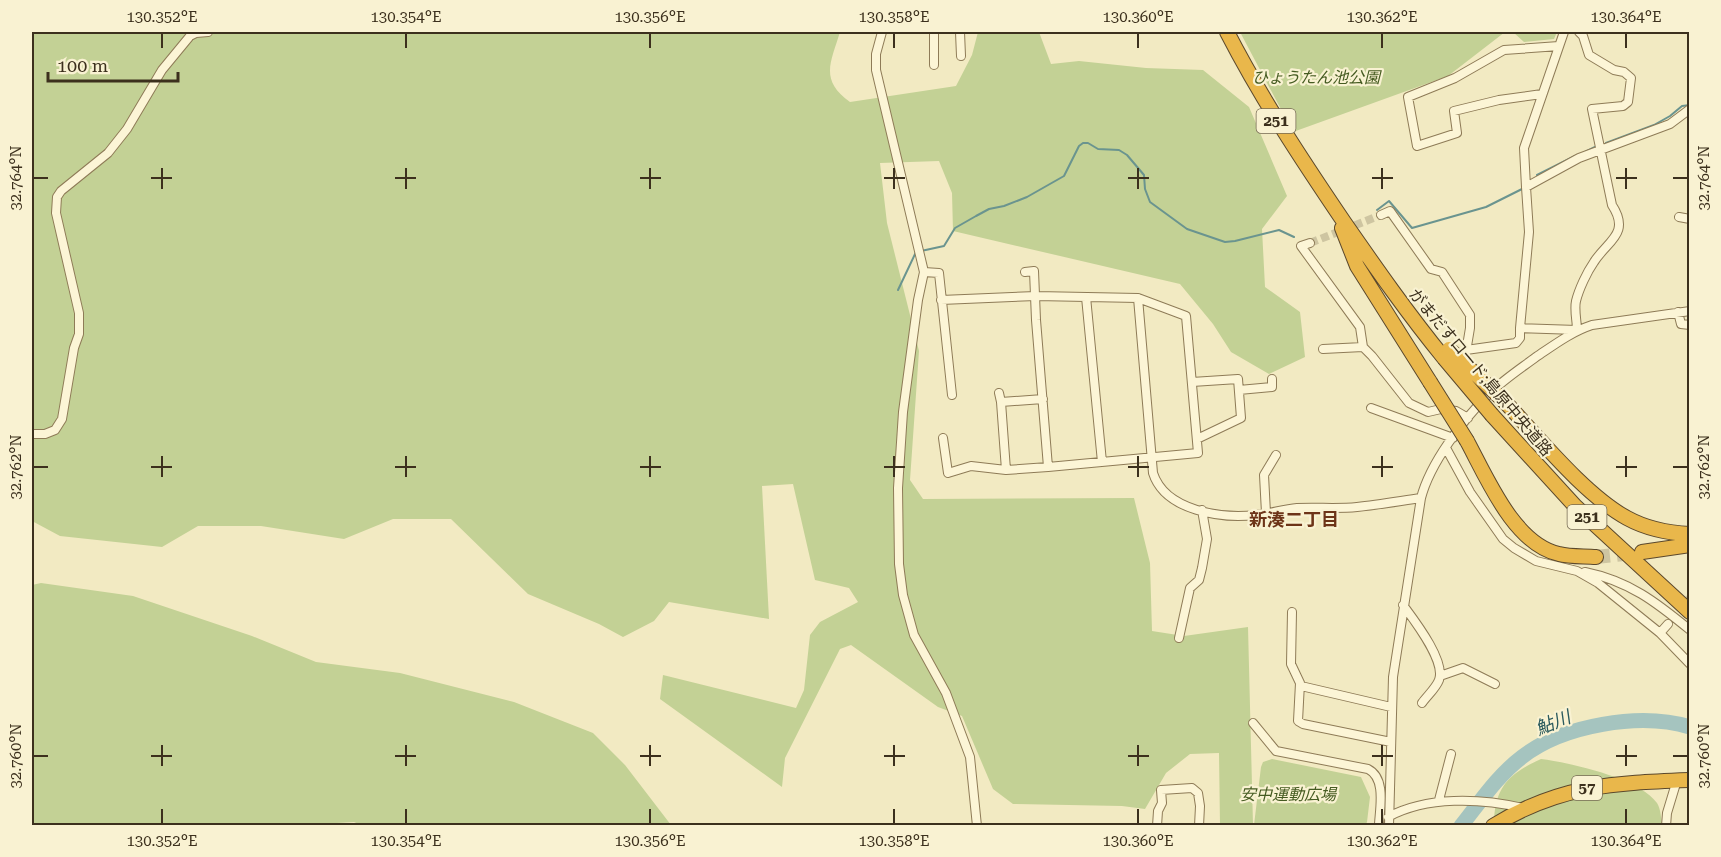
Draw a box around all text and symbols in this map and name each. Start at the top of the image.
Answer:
text: 130.352°E [126,8,198,26]
text: 130.354°E [370,8,442,26]
text: 130.356°E [614,8,686,26]
text: 130.358°E [858,8,930,26]
text: 130.360°E [1102,8,1174,26]
text: 130.362°E [1346,8,1418,26]
text: 130.364°E [1590,8,1662,26]
scale bar [48,45,178,83]
text: 100 m [57,55,108,76]
park label: ひょうたん池公園 [1252,68,1382,87]
road number: 251 [1256,109,1296,133]
text: 32.764°N [7,145,25,211]
text: 32.764°N [1695,145,1713,211]
street label: がまだすロード;島原中央道路 [1405,285,1556,460]
text: 32.762°N [7,434,25,500]
text: 32.762°N [1695,434,1713,500]
road number: 251 [1568,505,1606,529]
district label: 新湊二丁目 [1249,509,1339,530]
water label: 鮎川 [1532,705,1575,739]
text: 32.760°N [7,723,25,789]
text: 32.760°N [1695,723,1713,789]
road number: 57 [1572,776,1602,800]
park label: 安中運動広場 [1240,785,1338,804]
text: 130.352°E [126,832,198,850]
text: 130.354°E [370,832,442,850]
text: 130.356°E [614,832,686,850]
text: 130.358°E [858,832,930,850]
text: 130.360°E [1102,832,1174,850]
text: 130.362°E [1346,832,1418,850]
text: 130.364°E [1590,832,1662,850]

